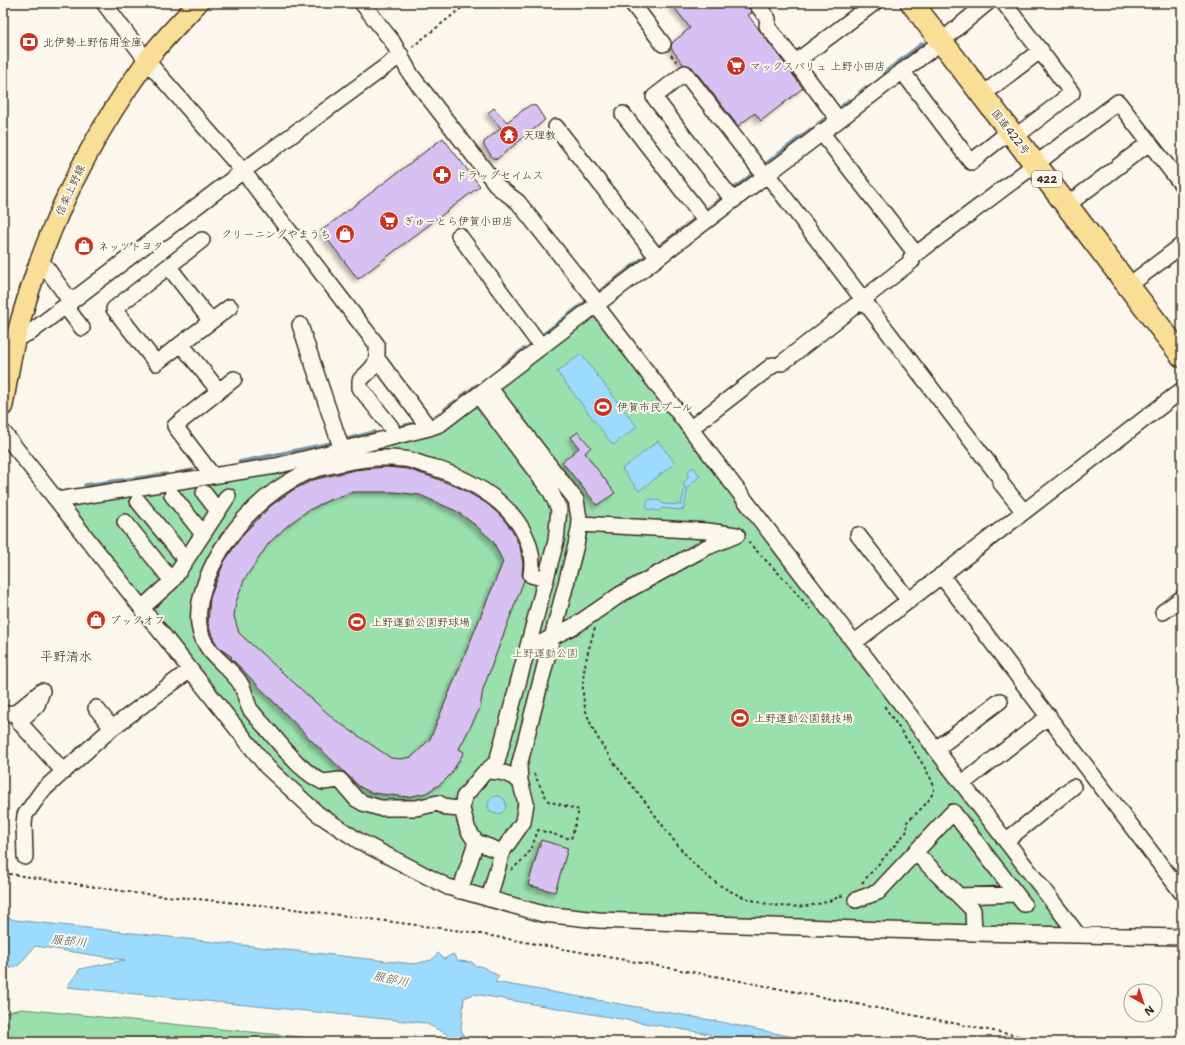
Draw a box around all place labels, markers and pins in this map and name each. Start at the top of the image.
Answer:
bank icon: 北伊勢上野信用金庫 [18,31,40,53]
place label: 北伊勢上野信用金庫 [43,35,142,50]
supermarket icon: マックスバリュ 上野小田店 [725,55,747,77]
place label: マックスバリュ 上野小田店 [750,59,886,74]
temple icon: 天理教 [498,124,520,146]
place label: 天理教 [523,128,556,143]
pharmacy icon: ドラッグセイムス [431,164,453,186]
place label: ドラッグセイムス [456,168,544,183]
supermarket icon: ぎゅーとら伊賀小田店 [378,210,400,232]
place label: ぎゅーとら伊賀小田店 [403,214,513,229]
shop icon: クリーニングやまうち [334,223,356,245]
place label: クリーニングやまうち [221,227,331,242]
shop icon: ネッツトヨタ [73,235,95,257]
place label: ネッツトヨタ [98,239,164,254]
sports icon: 伊賀市民プール [592,396,614,418]
place label: 伊賀市民プール [617,400,693,415]
shop icon: ブックオフ [85,609,107,631]
sports icon: 上野運動公園野球場 [346,611,368,633]
place label: ブックオフ [110,613,165,628]
place label: 上野運動公園野球場 [371,615,470,630]
sports icon: 上野運動公園競技場 [729,707,751,729]
place label: 上野運動公園競技場 [754,711,853,726]

